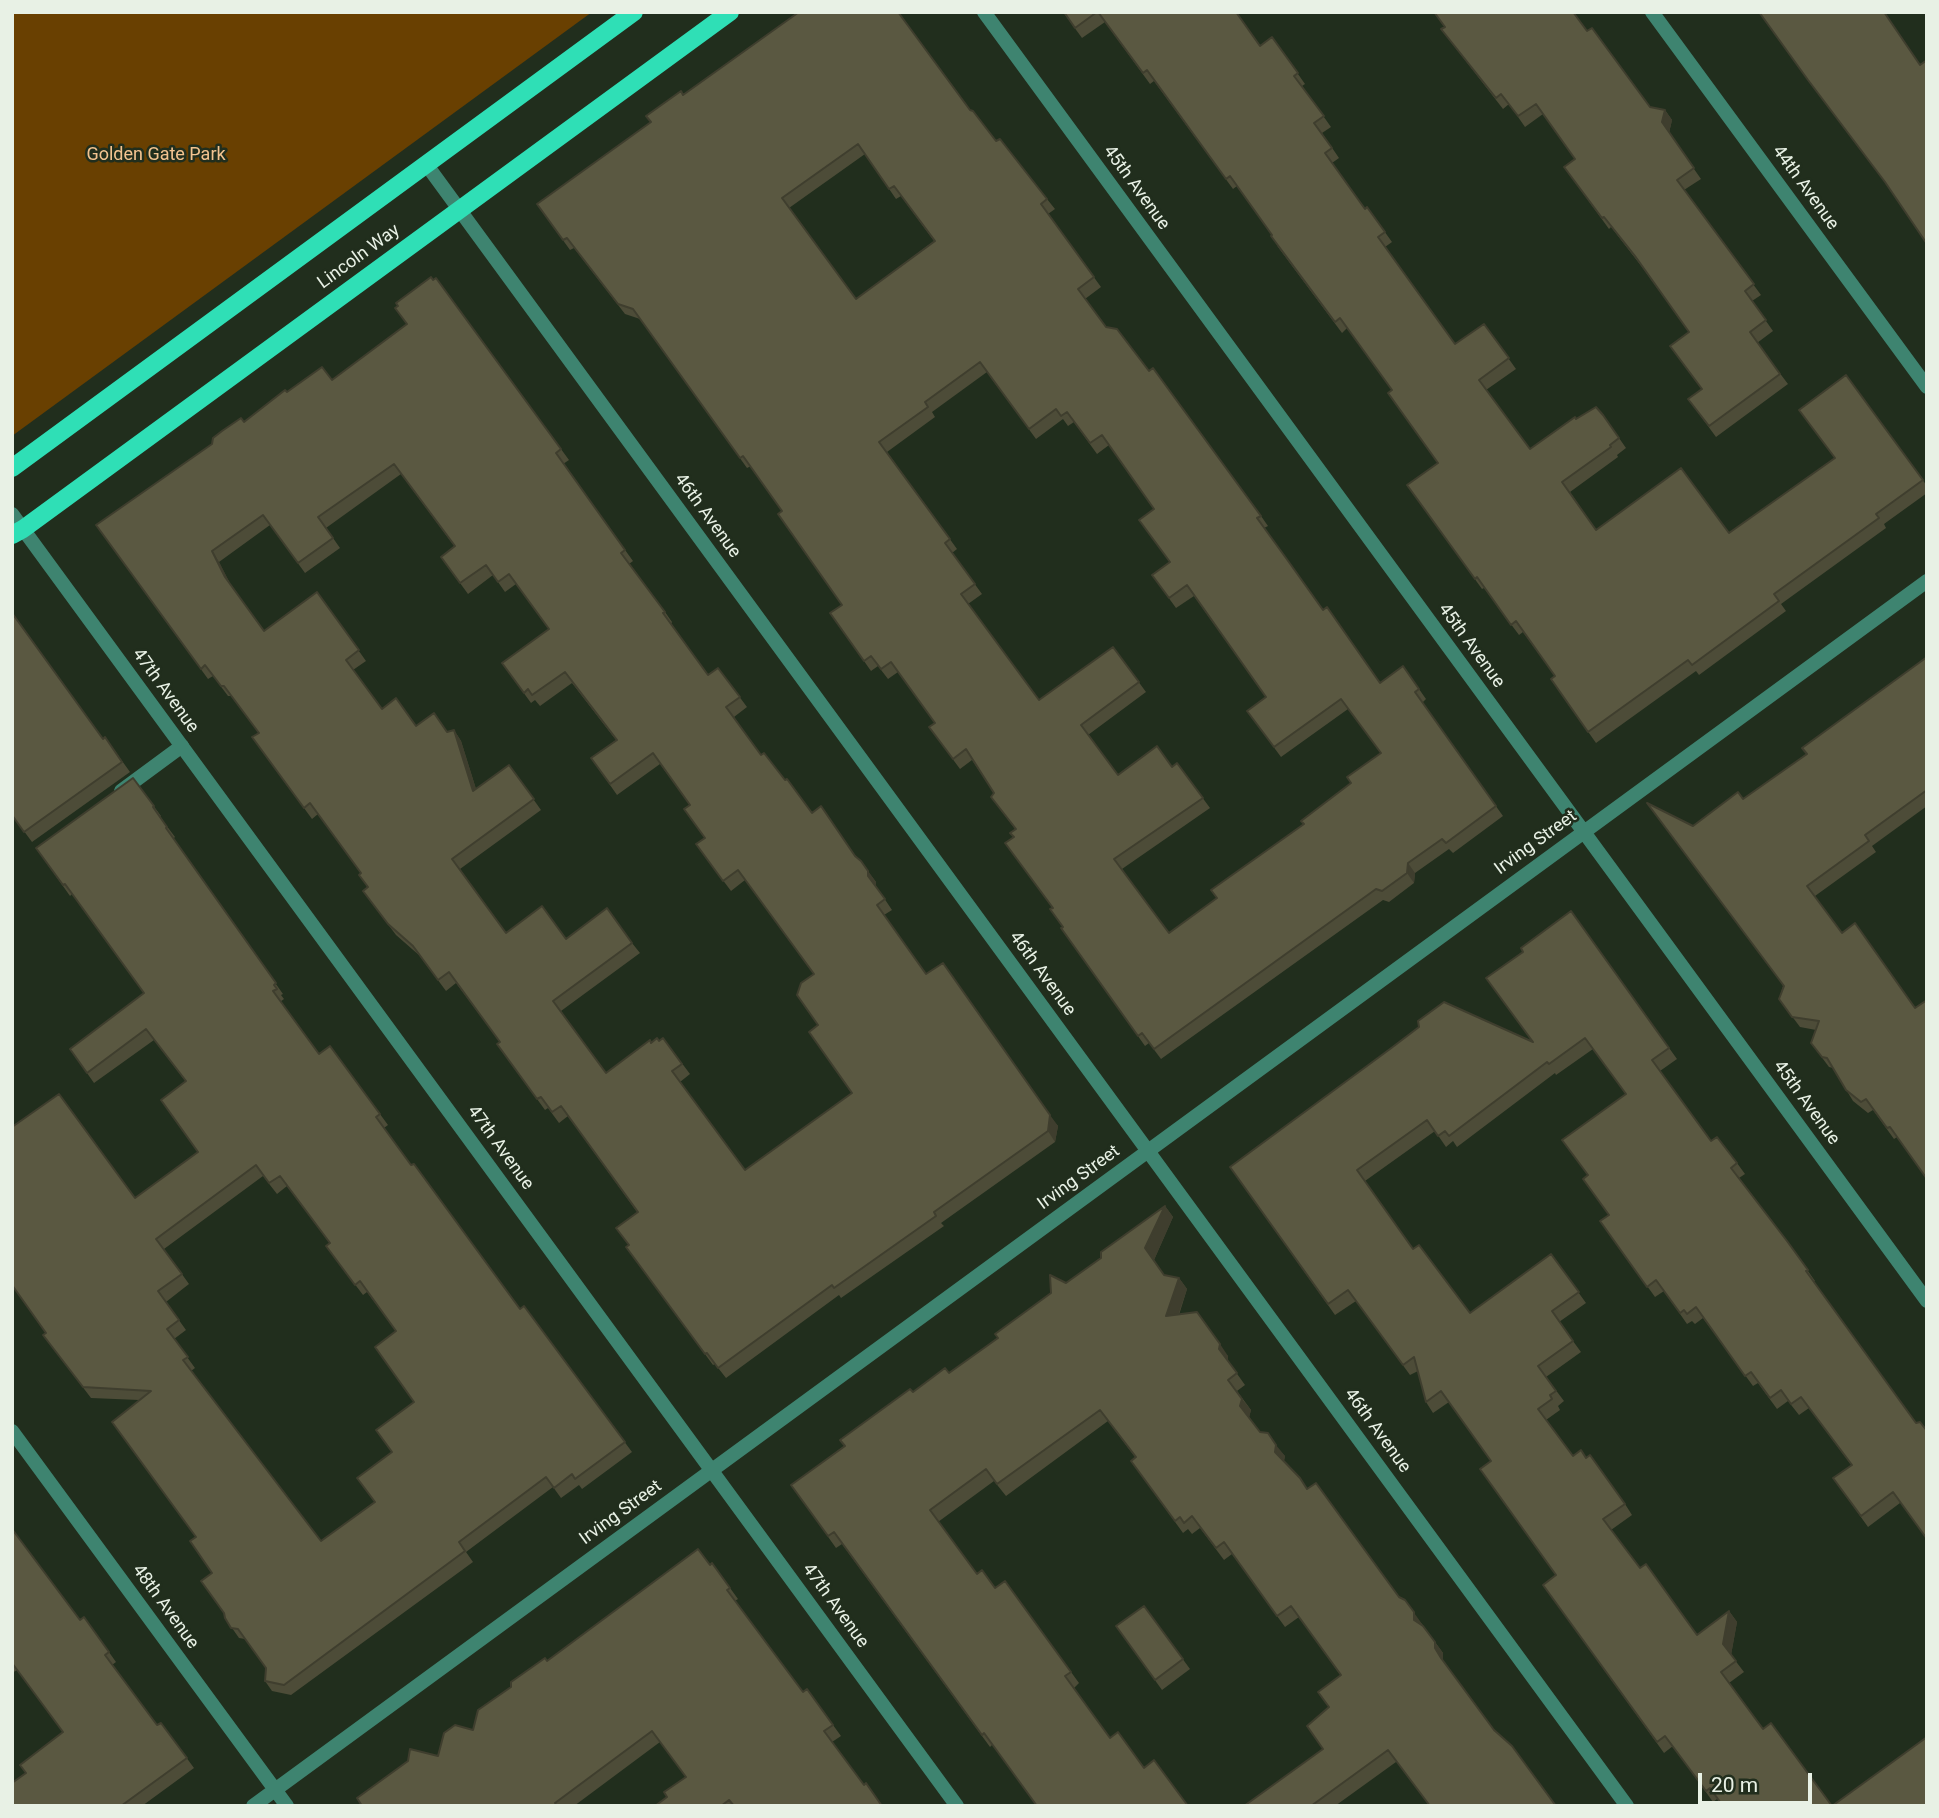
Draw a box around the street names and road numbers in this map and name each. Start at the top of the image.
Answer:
street label: 45th Avenue [1098,141,1174,235]
street label: 44th Avenue [1767,141,1843,235]
street label: Lincoln Way [314,220,404,294]
street label: 46th Avenue [669,469,745,563]
street label: 45th Avenue [1433,599,1509,693]
street label: 47th Avenue [127,644,203,738]
street label: Irving Street [1491,806,1581,880]
street label: 46th Avenue [1004,927,1080,1021]
street label: 45th Avenue [1768,1056,1844,1150]
street label: 47th Avenue [462,1101,538,1195]
street label: Irving Street [1034,1141,1124,1215]
street label: 46th Avenue [1339,1384,1415,1478]
street label: Irving Street [576,1476,666,1550]
street label: 47th Avenue [797,1559,873,1653]
street label: 48th Avenue [127,1560,203,1654]

